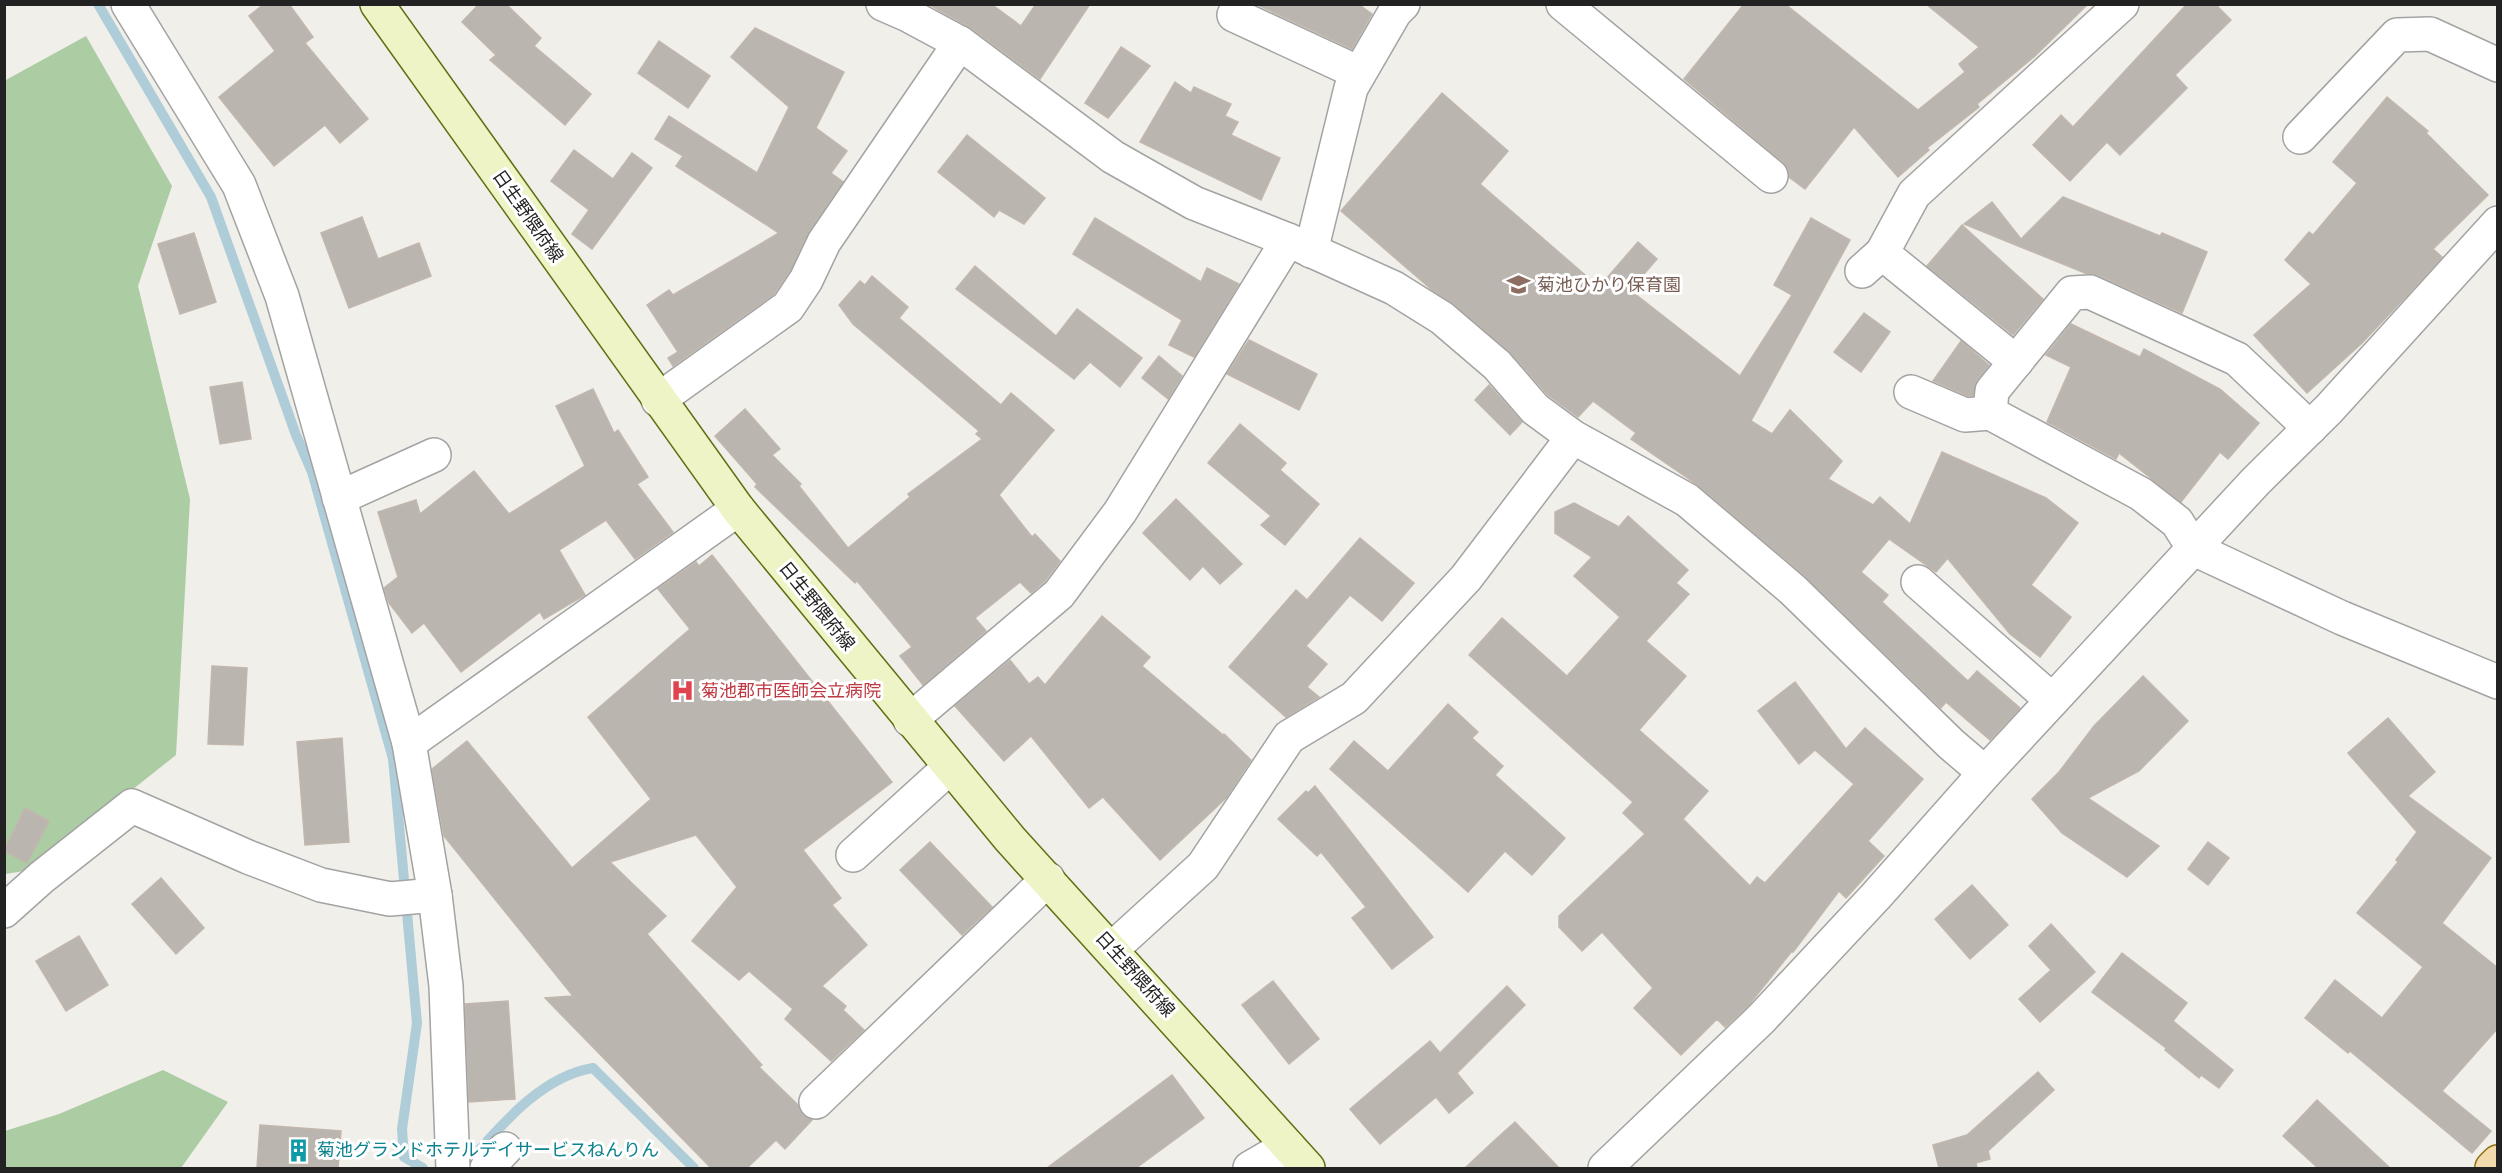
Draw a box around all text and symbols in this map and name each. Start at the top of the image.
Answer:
street label: 日生野隈府線 [488,164,570,267]
school or university icon: 菊池ひかり保育園 [1506,272,1532,298]
place label: 菊池ひかり保育園 [1537,272,1681,296]
street label: 日生野隈府線 [774,556,861,655]
hospital icon: 菊池郡市医師会立病院 [670,678,696,704]
place label: 菊池郡市医師会立病院 [701,678,881,702]
street label: 日生野隈府線 [1091,925,1181,1021]
building icon: 菊池グランドホテルデイサービスねんりん [286,1137,312,1163]
place label: 菊池グランドホテルデイサービスねんりん [317,1137,659,1161]

